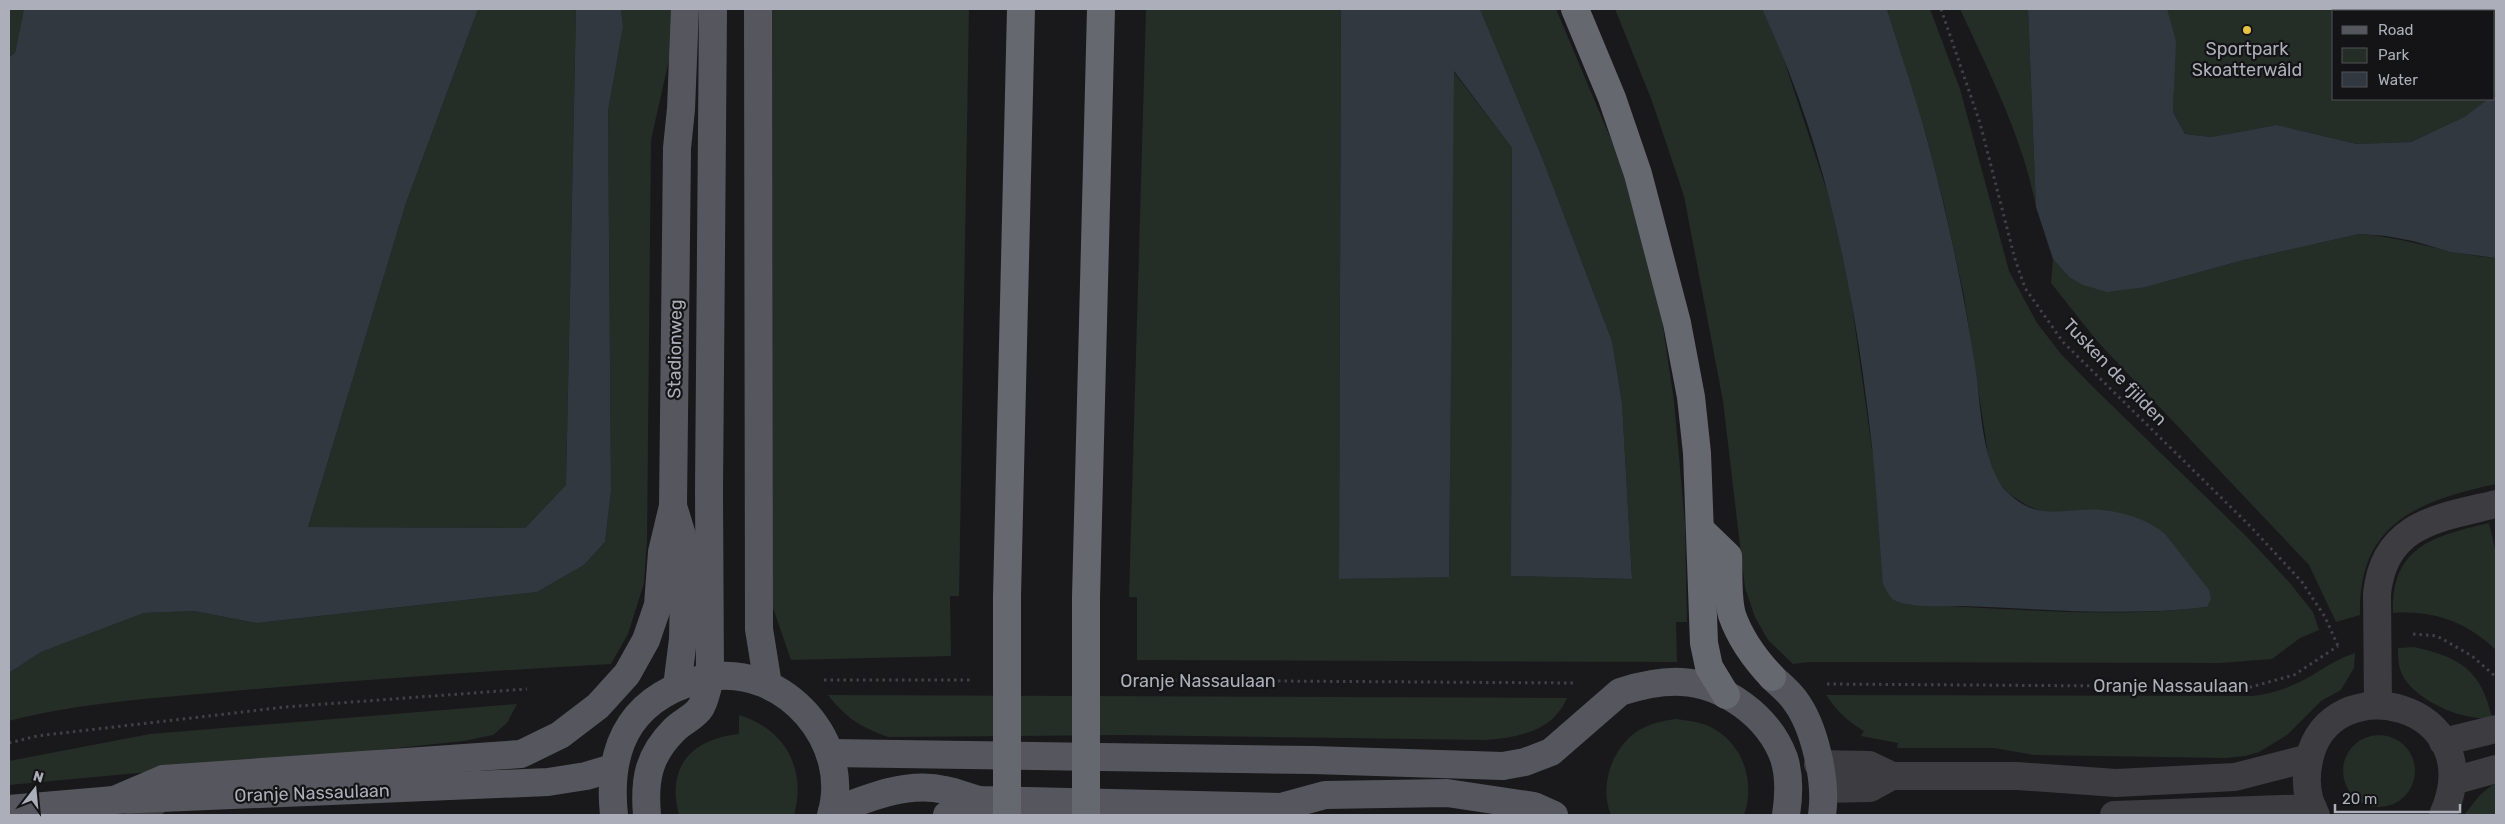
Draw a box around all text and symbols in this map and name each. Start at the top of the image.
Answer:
legend [2332,10,2495,100]
text: Road [2378,21,2414,39]
marker: Sportpark Skoatterwâld [2241,24,2253,36]
place label: Sportpark Skoatterwâld [2192,38,2302,81]
text: Park [2378,46,2409,64]
text: Water [2378,71,2418,89]
street label: Stadionweg [663,299,687,399]
street label: Tusken de fjilden [2058,314,2172,430]
street label: Oranje Nassaulaan [1120,670,1276,692]
street label: Oranje Nassaulaan [2093,675,2249,697]
north arrow [10,764,60,814]
text: N [31,767,46,787]
street label: Oranje Nassaulaan [234,779,390,807]
scale bar [2335,782,2460,814]
text: 20 m [2342,790,2377,808]

